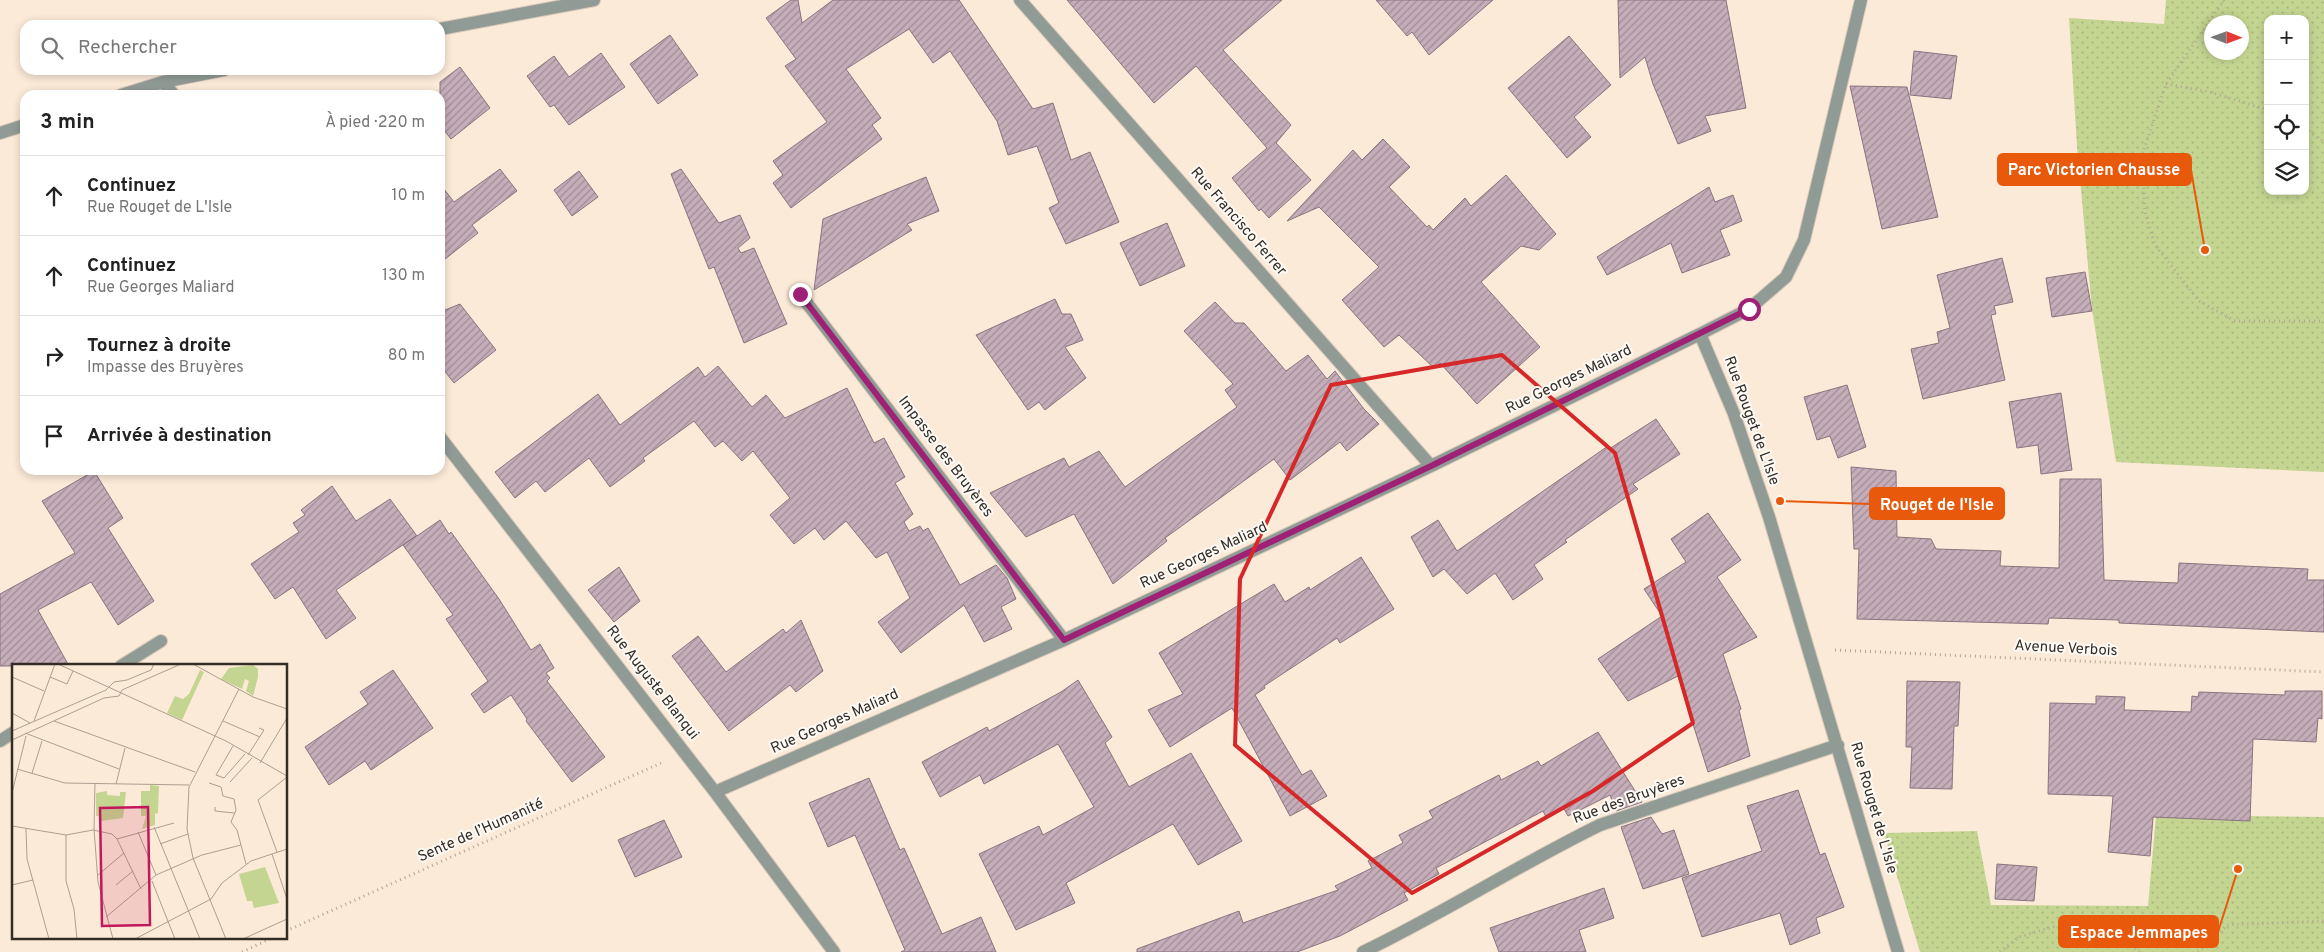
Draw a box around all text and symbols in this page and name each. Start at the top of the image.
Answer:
north arrow [2204,15,2249,60]
map controls [2264,15,2309,195]
button: + [2264,15,2309,60]
search box [20,20,445,75]
icon: search [38,34,66,62]
text: Rechercher [78,36,177,60]
button: − [2264,60,2309,105]
button: locate [2264,105,2309,150]
text: 3 min [40,109,95,136]
text: À pied · 220 m [325,113,425,133]
button: layers [2264,150,2309,195]
callout: Parc Victorien Chausse [1998,154,2191,185]
text: Parc Victorien Chausse [2008,161,2180,181]
street label: Rue Francisco Ferrer [1186,164,1290,280]
text: Continuez [87,174,176,198]
icon: ahead [40,182,68,210]
text: 10 m [391,186,425,206]
text: Rue Rouget de L'Isle [87,198,232,218]
text: Continuez [87,254,176,278]
icon: ahead [40,262,68,290]
text: 130 m [382,266,425,286]
text: Rue Georges Maliard [87,278,234,298]
route end [789,283,812,306]
route start [1738,298,1761,321]
text: Tournez à droite [87,334,231,358]
street label: Rue Georges Maliard [1503,341,1635,419]
icon: right [40,342,68,370]
text: 80 m [388,346,425,366]
street label: Rue Rouget de L'Isle [1719,354,1783,488]
text: Impasse des Bruyères [87,358,244,378]
street label: Impasse des Bruyères [893,393,997,521]
icon: arrive [40,422,68,450]
text: Arrivée à destination [87,424,272,448]
callout: Rouget de l'Isle [1870,488,2004,519]
text: Rouget de l'Isle [1880,496,1994,516]
street label: Rue Georges Maliard [1137,518,1271,594]
street label: Rue Auguste Blanqui [602,622,702,744]
street label: Avenue Verbois [2014,637,2118,661]
inset map [12,664,288,940]
street label: Rue Georges Maliard [768,685,902,759]
street label: Rue Rouget de L'Isle [1845,740,1901,876]
street label: Rue des Bruyères [1571,771,1687,829]
street label: Sente de l’Humanité [415,795,547,867]
callout: Espace Jemmapes [2059,916,2218,947]
text: Espace Jemmapes [2070,924,2208,944]

